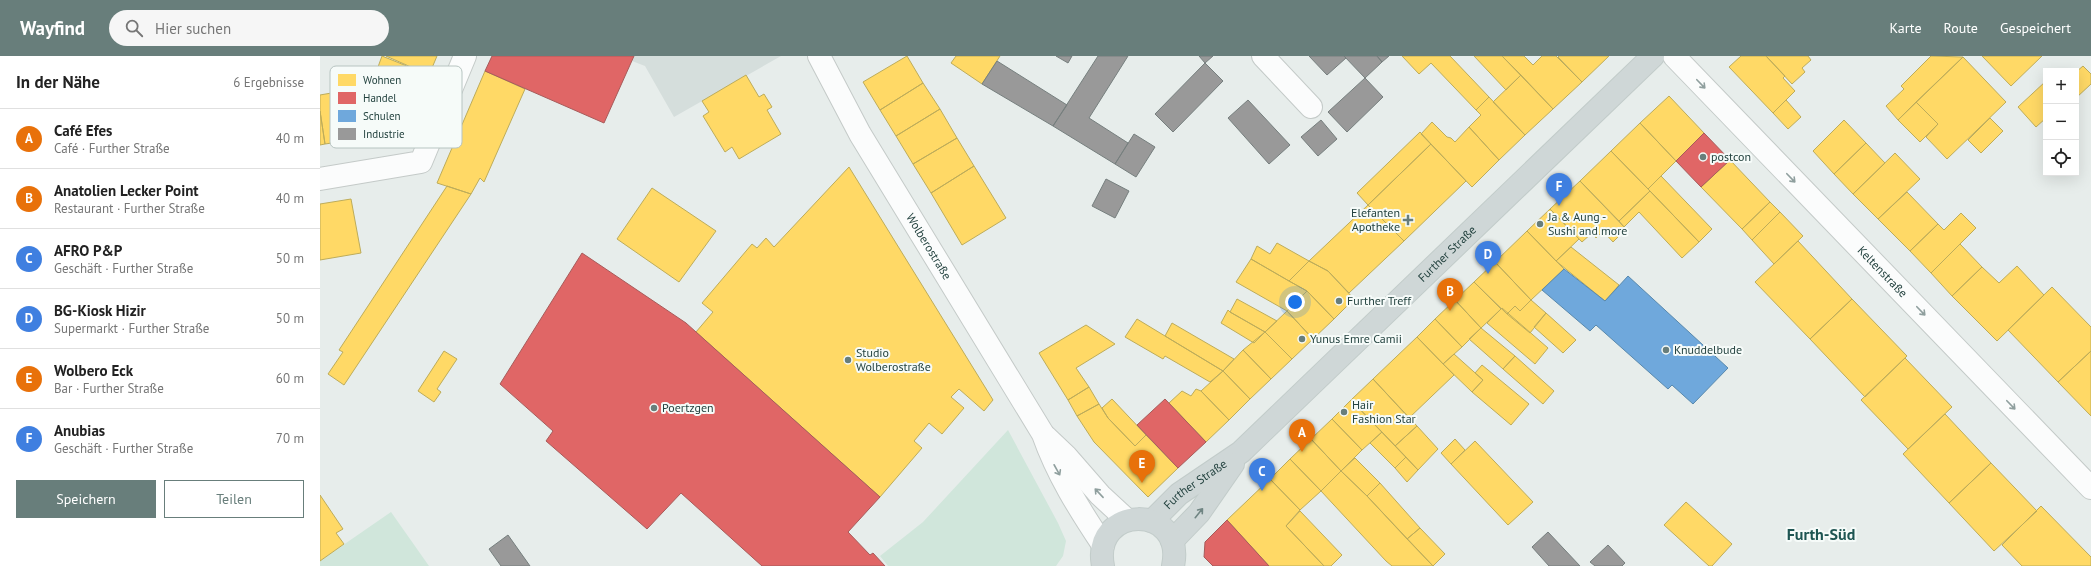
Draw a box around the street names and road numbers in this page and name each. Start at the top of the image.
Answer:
street label: Wolberostraße [903,210,955,282]
street label: Further Straße [1415,222,1479,285]
street label: Keltenstraße [1855,243,1911,300]
street label: Further Straße [1160,456,1230,512]

